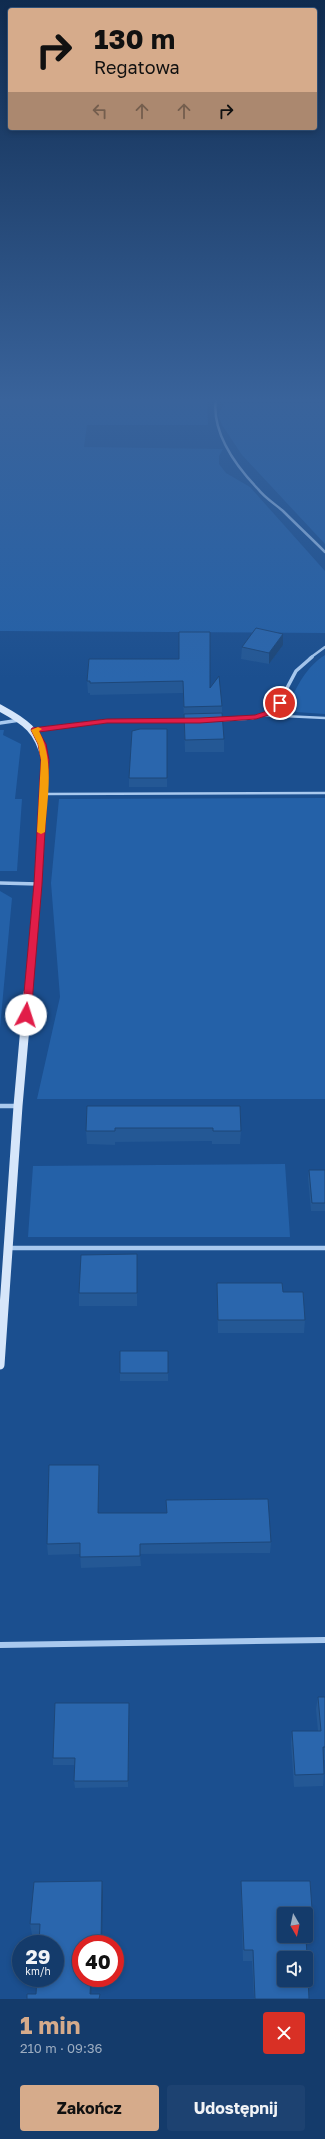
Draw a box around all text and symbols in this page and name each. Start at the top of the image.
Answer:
text: 130 m [94,22,175,55]
icon: right [28,24,80,76]
text: Regatowa [94,56,180,78]
icon: left [89,100,111,122]
icon: ahead [131,100,153,122]
icon: ahead [173,100,195,122]
icon: right [215,100,237,122]
pin [263,686,297,720]
icon: arrive [269,692,291,714]
position arrow [5,994,47,1036]
north arrow [277,1907,313,1943]
map controls [277,1907,313,1987]
speed limit sign: 40 [72,1935,124,1987]
text: 29 [26,1944,50,1968]
button: sound [277,1951,313,1987]
text: km/h [25,1965,51,1977]
text: 1 min [20,2010,80,2039]
button: close [263,2012,305,2054]
text: 210 m · 09:36 [20,2040,102,2056]
button: Zakończ [20,2085,159,2131]
button: Udostępnij [167,2085,305,2131]

